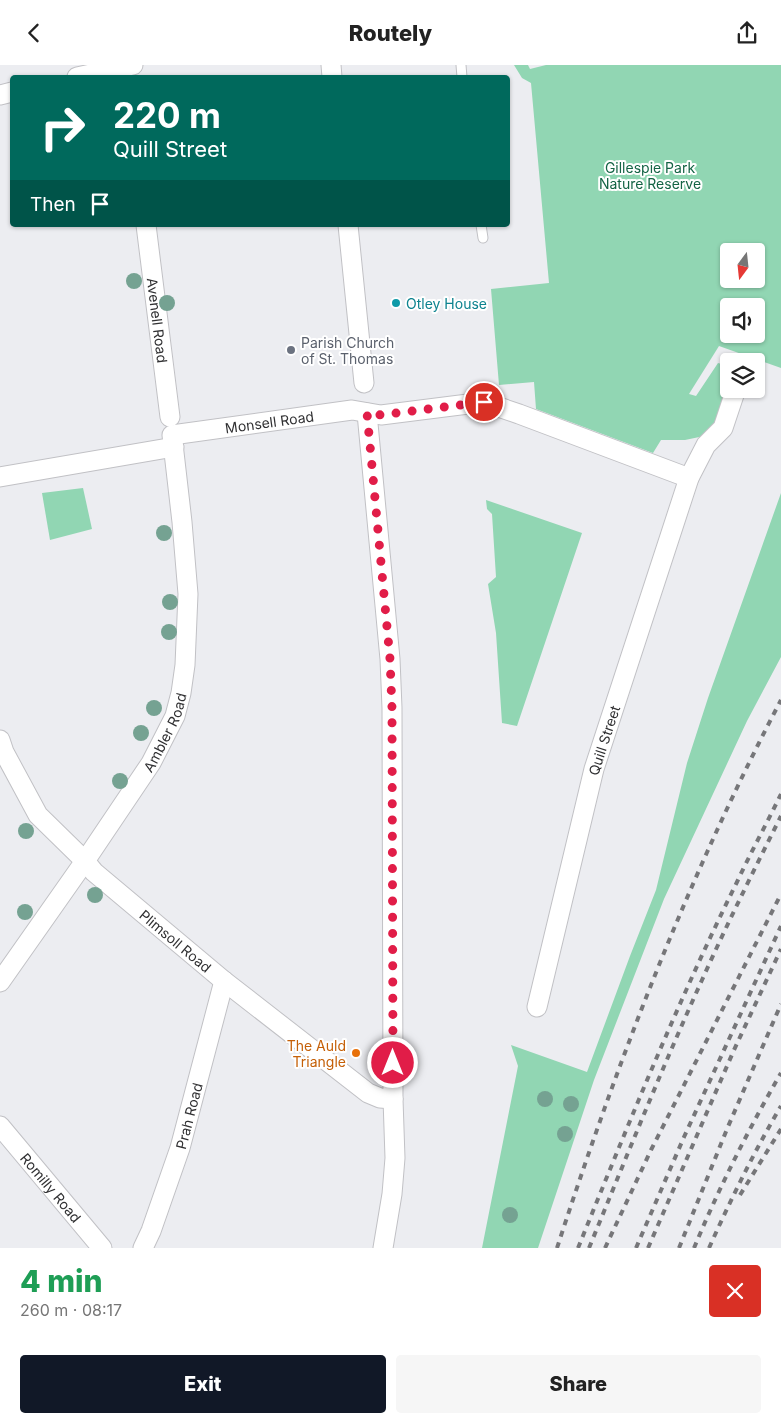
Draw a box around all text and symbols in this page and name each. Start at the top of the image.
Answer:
icon: back [20,19,48,47]
icon: share [733,19,761,47]
text: Routely [349,20,432,46]
text: 220 m [113,94,221,136]
icon: right [30,95,95,160]
text: Quill Street [113,136,227,162]
park label: Gillespie Park Nature Reserve [599,159,701,192]
icon: arrive [86,190,114,218]
text: Then [30,193,76,216]
north arrow [720,243,765,287]
map controls [720,243,765,398]
street label: Avenell Road [144,277,172,364]
place label: Otley House [406,295,487,312]
marker: Otley House [390,297,402,309]
button: sound [720,298,765,343]
place label: Parish Church of St. Thomas [301,334,394,367]
marker: Parish Church of St. Thomas [285,344,297,356]
button: layers [720,353,765,398]
pin [463,381,505,423]
icon: arrive [470,388,498,416]
street label: Monsell Road [224,407,315,436]
street label: Ambler Road [139,691,189,775]
street label: Quill Street [584,703,623,777]
street label: Plimsoll Road [137,906,215,975]
position arrow [366,1036,418,1088]
place label: The Auld Triangle [287,1037,346,1070]
marker: The Auld Triangle [350,1047,362,1059]
street label: Prah Road [172,1081,205,1151]
street label: Romilly Road [17,1149,85,1226]
text: 4 min [20,1263,103,1299]
button: close [709,1265,761,1317]
text: 260 m · 08:17 [20,1300,122,1320]
button: Exit [20,1355,386,1413]
button: Share [396,1355,761,1413]

